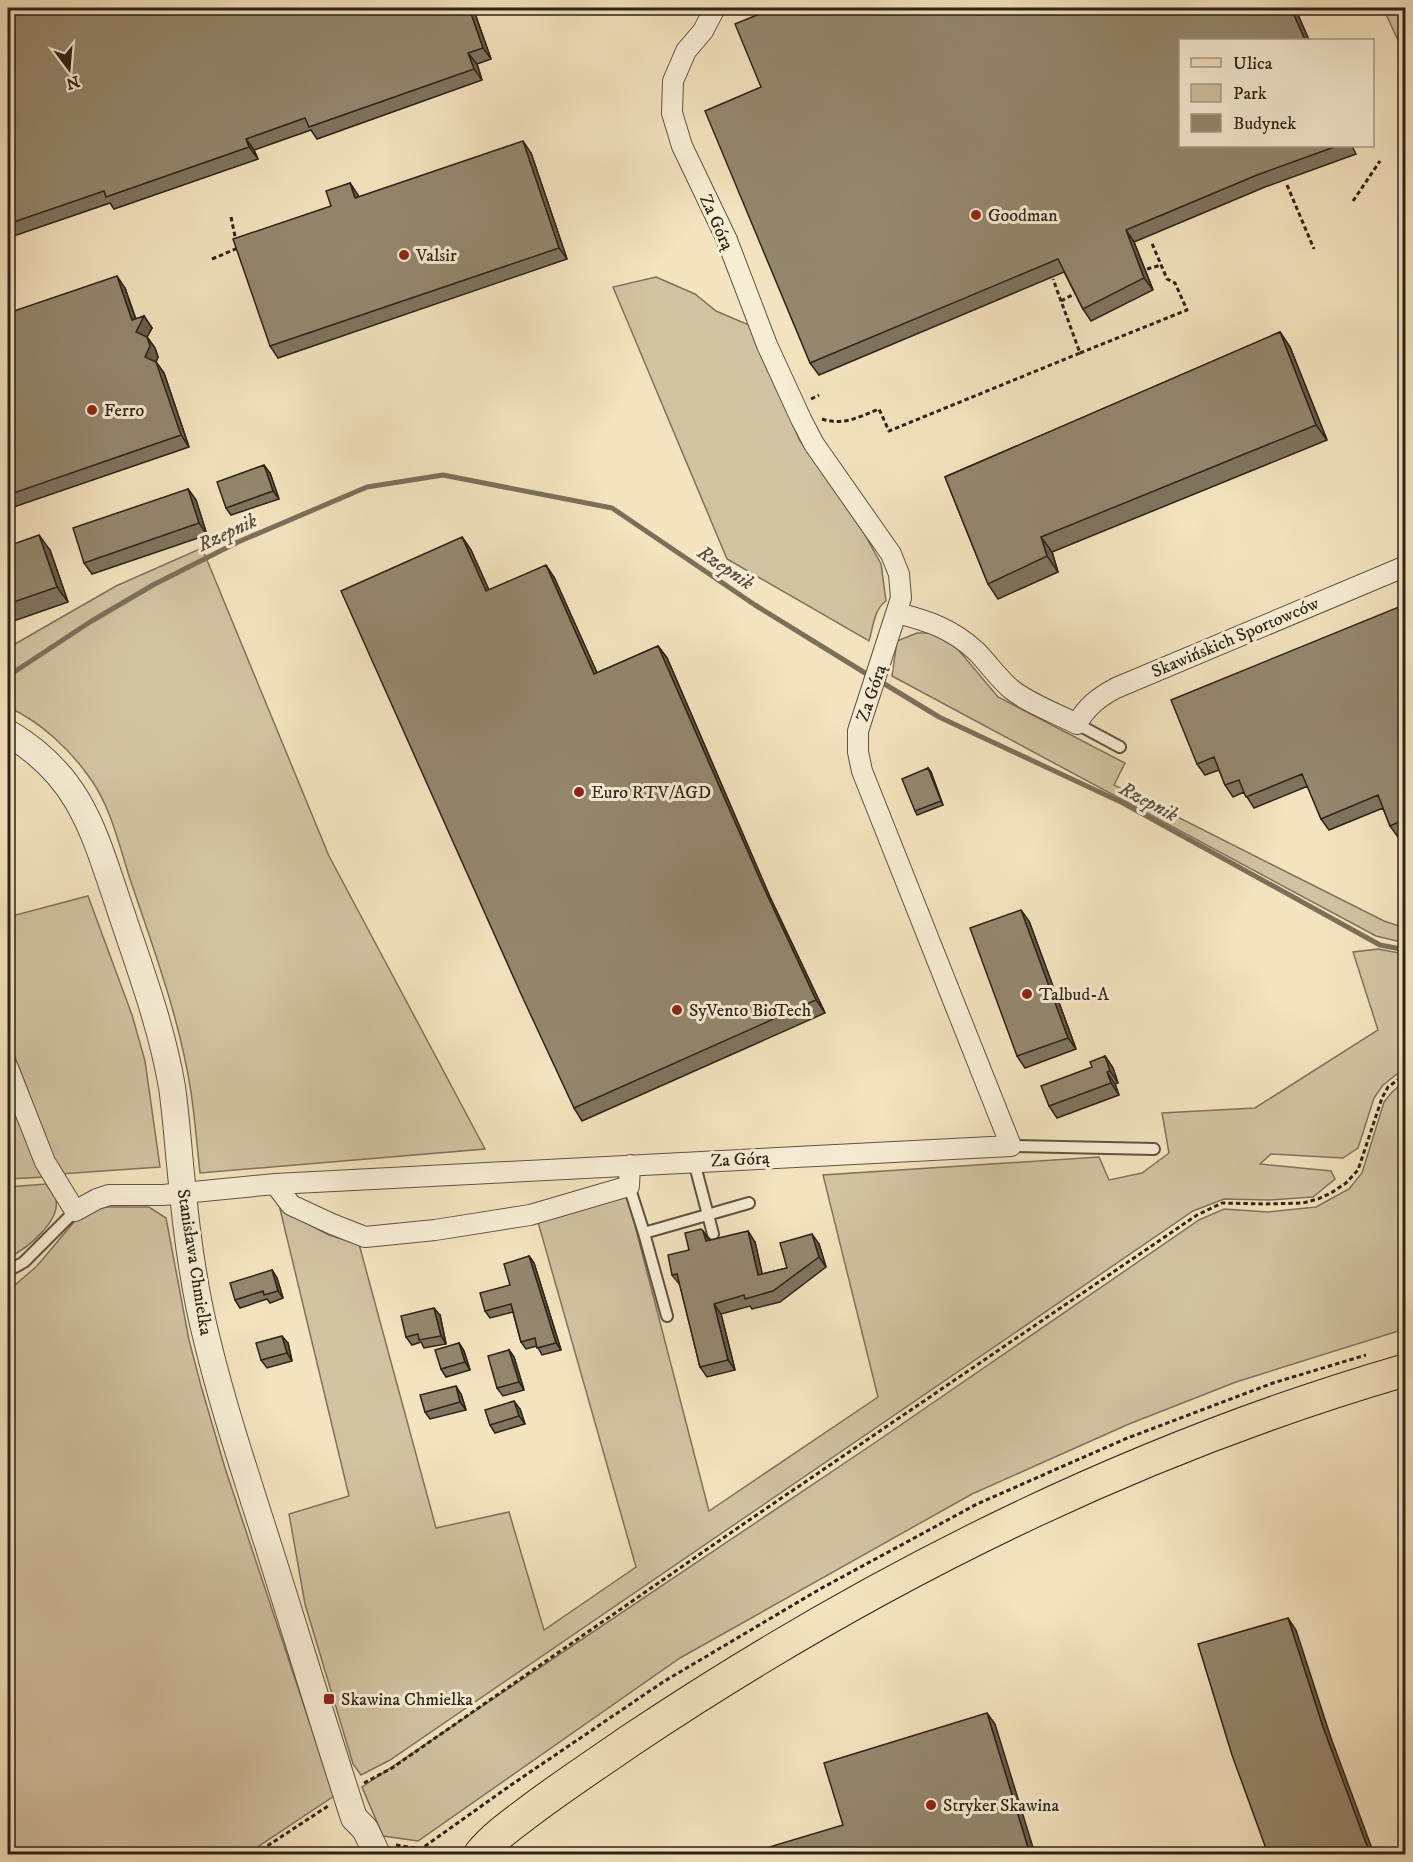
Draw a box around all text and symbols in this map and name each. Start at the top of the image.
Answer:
north arrow [39,39,99,99]
legend [1179,39,1374,147]
text: Ulica [1233,53,1273,75]
text: N [64,71,82,94]
text: Park [1233,83,1267,105]
text: Budynek [1233,113,1296,135]
street label: Za Górą [694,191,739,255]
place label: Goodman [988,205,1058,227]
marker: Goodman [969,208,983,222]
place label: Valsir [415,245,457,267]
marker: Valsir [397,248,411,262]
place label: Ferro [104,400,144,422]
marker: Ferro [85,403,99,417]
water label: Rzepnik [193,508,262,558]
water label: Rzepnik [691,540,759,597]
street label: Skawińskich Sportowców [1148,592,1323,683]
street label: Za Górą [852,661,892,725]
water label: Rzepnik [1114,776,1182,828]
place label: Euro RTV/AGD [591,782,711,804]
marker: Euro RTV/AGD [572,785,586,799]
place label: Talbud-A [1039,984,1109,1006]
marker: Talbud-A [1020,987,1034,1001]
place label: SyVento BioTech [689,1000,812,1022]
marker: SyVento BioTech [670,1003,684,1017]
street label: Za Górą [710,1147,771,1173]
street label: Stanisława Chmielka [172,1187,216,1337]
place label: Skawina Chmielka [341,1689,473,1711]
marker: Skawina Chmielka [322,1692,336,1706]
place label: Stryker Skawina [943,1795,1059,1817]
marker: Stryker Skawina [924,1798,938,1812]

